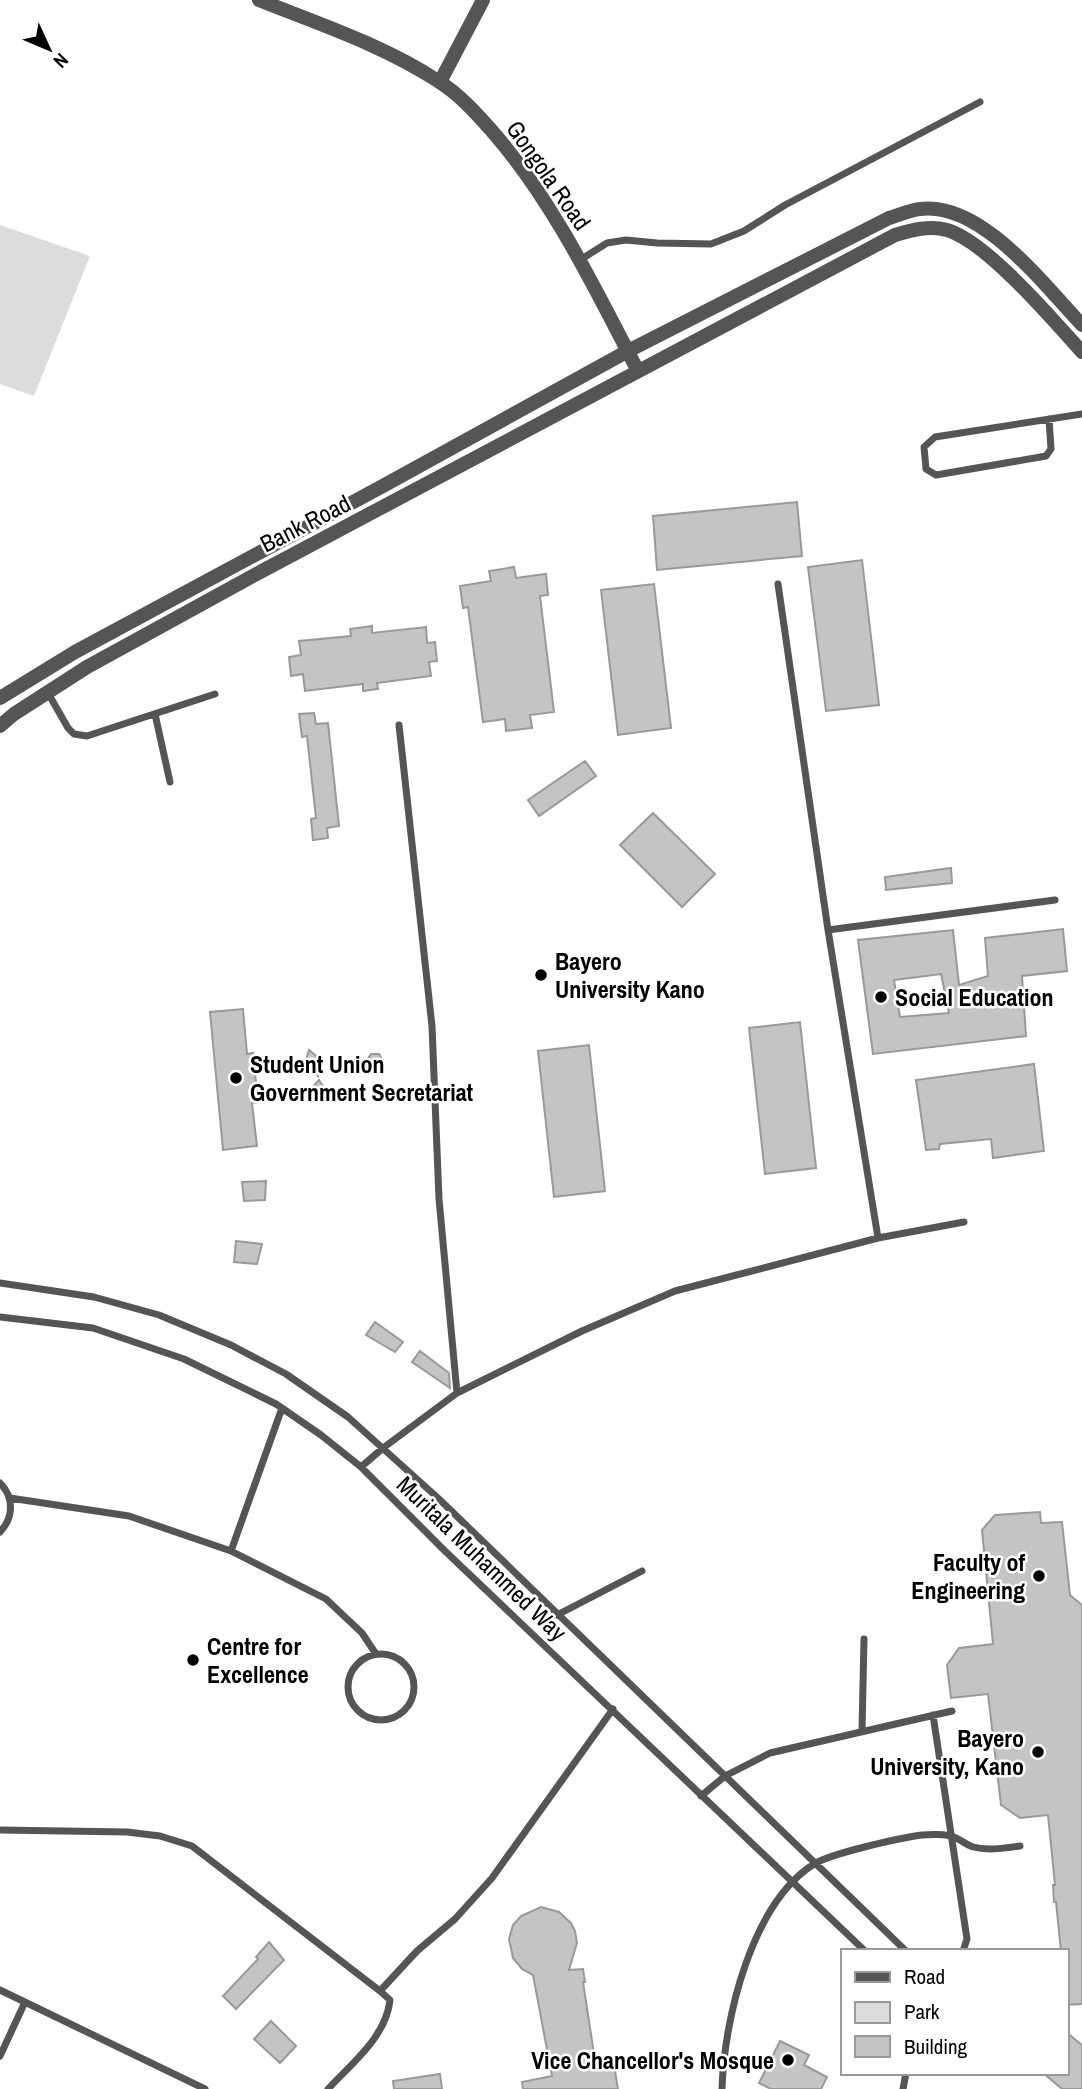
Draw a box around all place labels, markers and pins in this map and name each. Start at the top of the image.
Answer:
place label: Bayero University Kano [555,945,705,1005]
marker: Bayero University Kano [533,967,549,983]
place label: Social Education [895,981,1054,1013]
marker: Social Education [873,989,889,1005]
place label: Student Union Government Secretariat [250,1048,474,1108]
marker: Student Union Government Secretariat [228,1070,244,1086]
place label: Faculty of Engineering [911,1546,1025,1606]
marker: Faculty of Engineering [1031,1568,1047,1584]
place label: Centre for Excellence [207,1630,309,1690]
marker: Centre for Excellence [185,1652,201,1668]
place label: Bayero University, Kano [870,1722,1024,1782]
marker: Bayero University, Kano [1030,1744,1046,1760]
place label: Vice Chancellor's Mosque [531,2044,774,2076]
marker: Vice Chancellor's Mosque [780,2052,796,2068]

